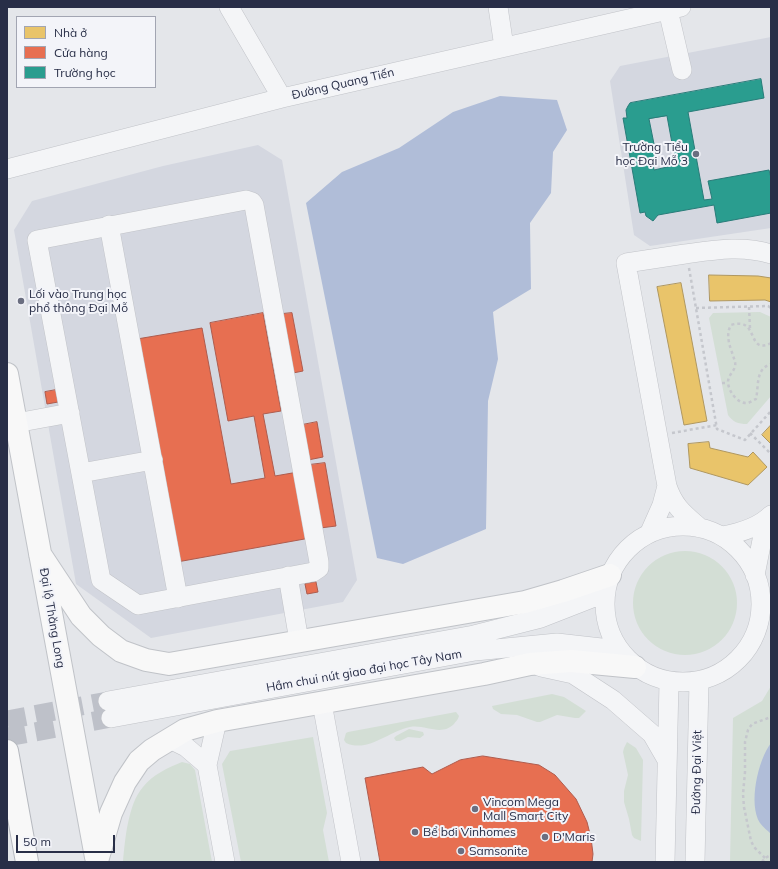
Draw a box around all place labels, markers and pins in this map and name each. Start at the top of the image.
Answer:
place label: Trường Tiểu học Đại Mỗ 3 [615,140,688,168]
marker: Trường Tiểu học Đại Mỗ 3 [691,149,701,159]
place label: Lối vào Trung học phổ thông Đại Mỗ [29,287,128,315]
marker: Lối vào Trung học phổ thông Đại Mỗ [16,296,26,306]
place label: Vincom Mega Mall Smart City [483,795,568,823]
marker: Vincom Mega Mall Smart City [470,804,480,814]
place label: Bể bơi Vinhomes [423,825,516,839]
marker: Bể bơi Vinhomes [410,827,420,837]
place label: D'Maris [553,830,595,844]
marker: D'Maris [540,832,550,842]
place label: Samsonite [469,844,528,858]
marker: Samsonite [456,846,466,856]

